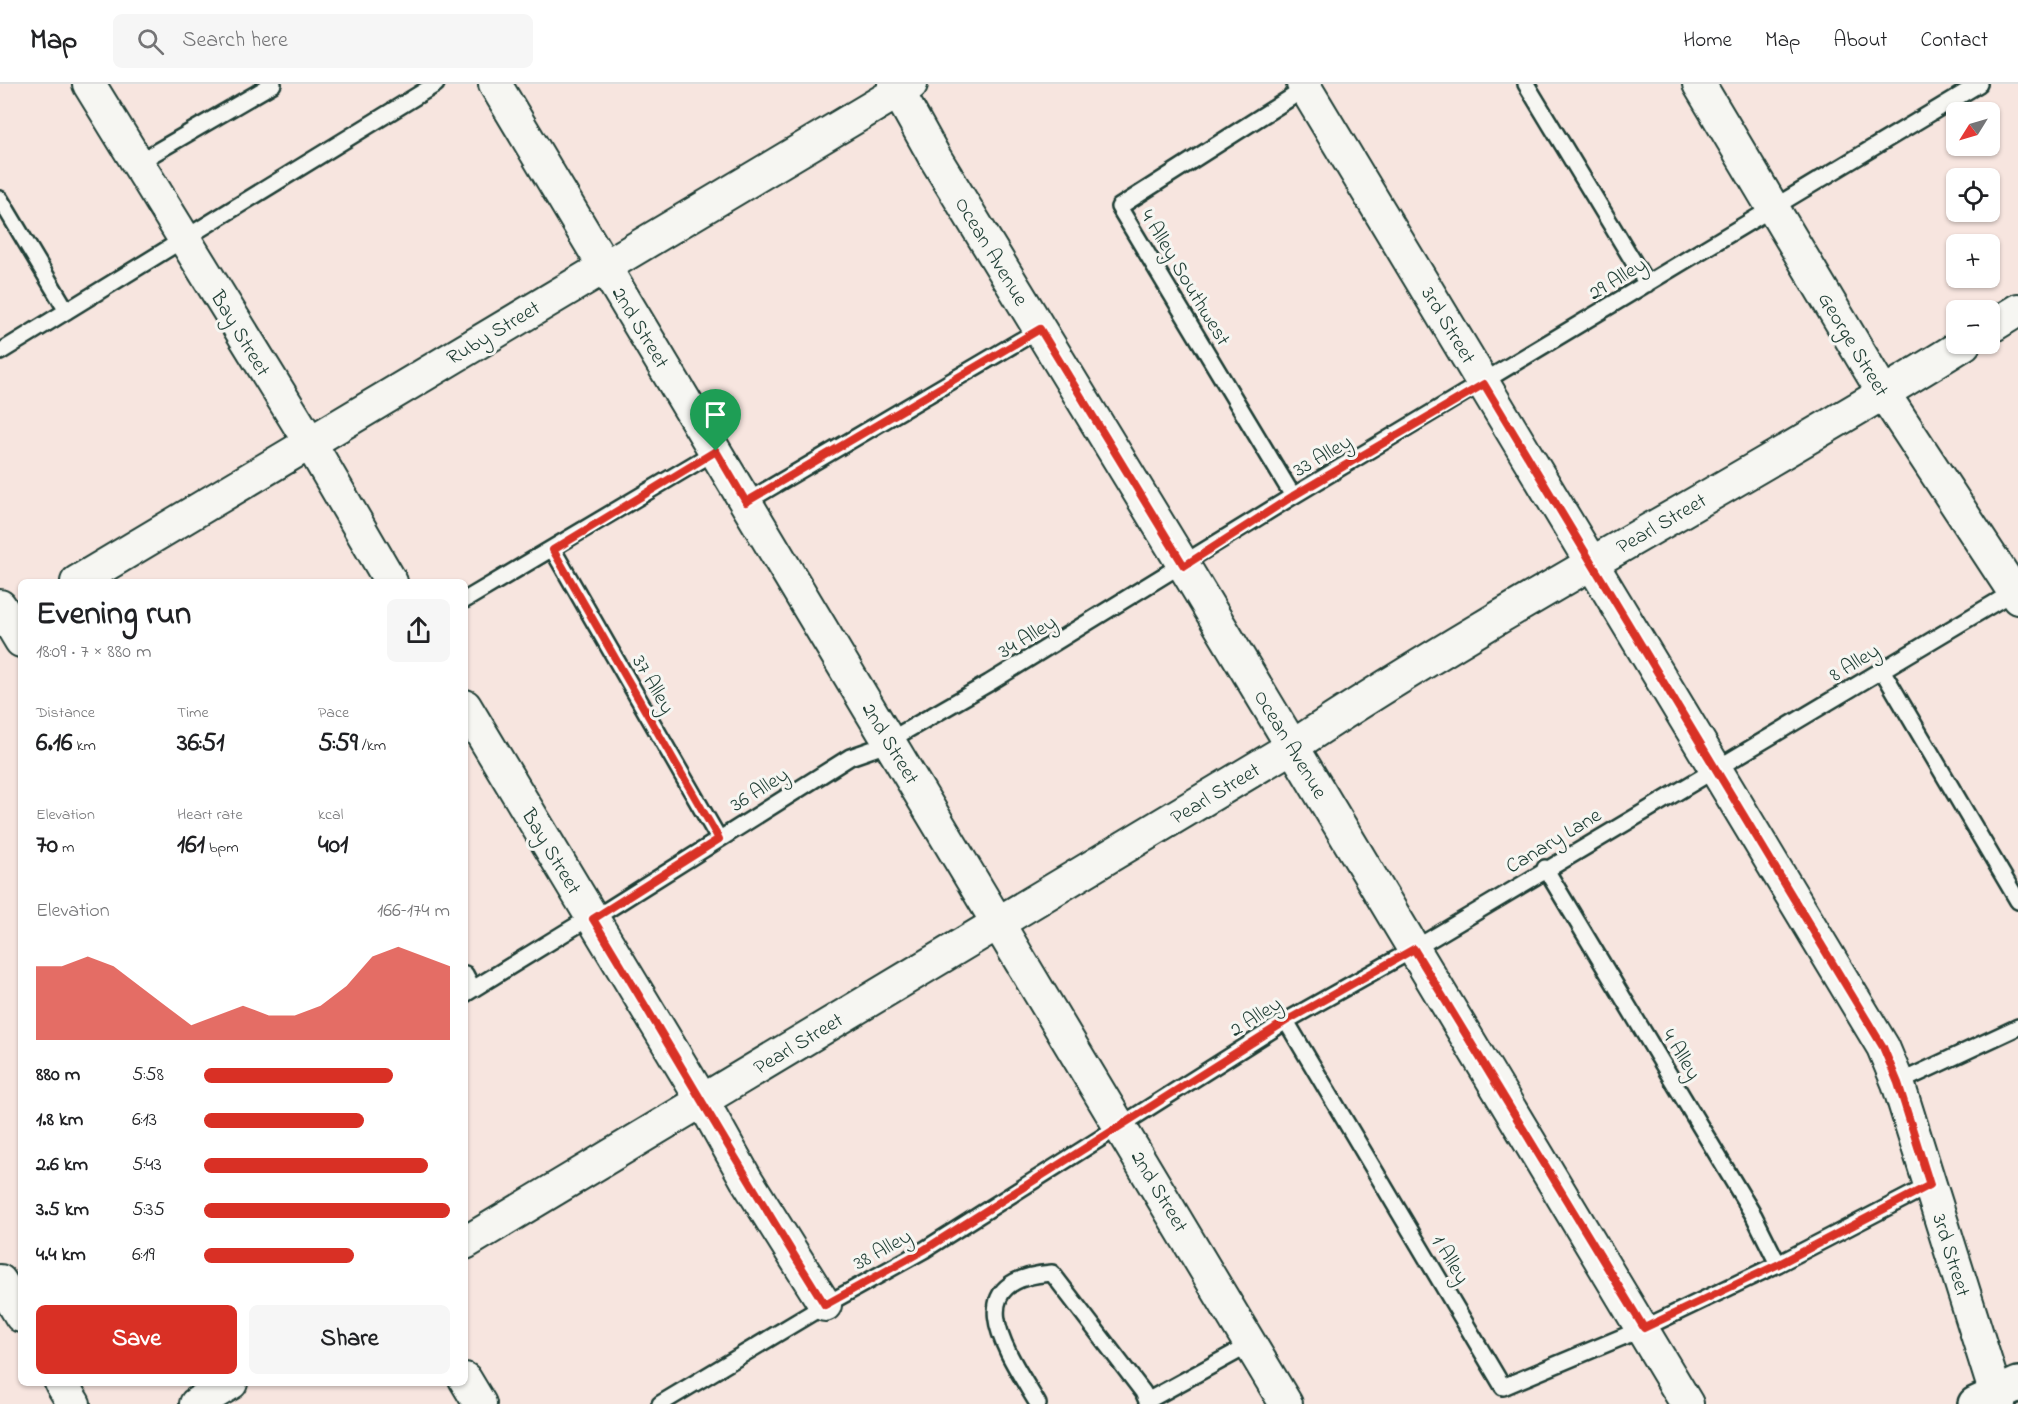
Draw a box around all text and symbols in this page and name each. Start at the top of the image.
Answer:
search box [113,14,533,68]
text: Map [30,21,77,62]
icon: search [134,25,167,58]
text: Search here [182,25,288,57]
text: Home [1683,26,1732,56]
text: Map [1765,26,1800,56]
text: About [1833,26,1887,56]
text: Contact [1920,26,1988,56]
north arrow [1946,102,2000,156]
map controls [1946,102,2000,354]
button: locate [1946,168,2000,222]
street label: Ocean Avenue [946,192,1035,313]
street label: 4 Alley Southwest [1130,204,1237,353]
button: + [1946,234,2000,288]
street label: 29 Alley [1583,251,1654,311]
street label: 2nd Street [603,281,676,375]
street label: 3rd Street [1412,282,1482,370]
street label: Bay Street [200,285,277,384]
street label: George Street [1808,287,1895,404]
street label: Ruby Street [442,294,548,375]
button: − [1946,300,2000,354]
pin [690,389,741,451]
icon: arrive [699,398,732,431]
street label: 33 Alley [1288,428,1359,487]
street label: Pearl Street [1611,487,1713,563]
text: Evening run [36,591,191,639]
button: share [387,599,450,662]
street label: 34 Alley [993,608,1064,669]
street label: 8 Alley [1824,637,1887,692]
text: 18:09 · 7 × 880 m [36,638,151,667]
street label: 37 Alley [622,650,681,721]
street label: Ocean Avenue [1245,685,1334,806]
street label: 2nd Street [853,697,926,791]
text: Distance [36,701,95,725]
text: Time [177,701,209,725]
text: Pace [318,701,349,725]
text: 6.16 [36,725,72,763]
text: 36:51 [177,725,225,763]
text: 5:59 [318,725,358,763]
text: km [72,734,96,758]
text: /km [358,734,386,758]
street label: Pearl Street [1166,756,1267,833]
street label: 36 Alley [725,761,796,822]
street label: Canary Lane [1500,801,1609,884]
text: Elevation [36,803,95,827]
text: Heart rate [177,803,243,827]
text: kcal [318,803,343,827]
street label: Bay Street [511,803,588,902]
text: 70 [36,827,58,865]
text: 161 [177,827,205,865]
text: 401 [318,827,348,865]
text: m [58,836,74,860]
text: bpm [205,836,239,860]
text: Elevation [36,897,110,926]
text: 166–174 m [377,897,450,926]
street label: 2 Alley [1224,990,1289,1047]
street label: Pearl Street [749,1006,850,1083]
street label: 4 Alley [1652,1024,1707,1087]
text: 880 m [36,1061,80,1090]
text: 5:58 [132,1061,164,1090]
text: 1.8 km [36,1106,83,1135]
text: 6:13 [132,1106,157,1135]
street label: 2nd Street [1122,1145,1195,1239]
text: 2.6 km [36,1151,88,1180]
text: 5:43 [132,1151,162,1180]
text: 3.5 km [36,1196,89,1225]
text: 5:35 [132,1196,165,1225]
street label: 3rd Street [1923,1210,1977,1301]
street label: 38 Alley [848,1222,919,1281]
street label: 1 Alley [1421,1230,1476,1292]
text: 4.4 km [36,1241,86,1270]
text: 6:19 [132,1241,155,1270]
button: Save [36,1305,237,1374]
button: Share [249,1305,450,1374]

